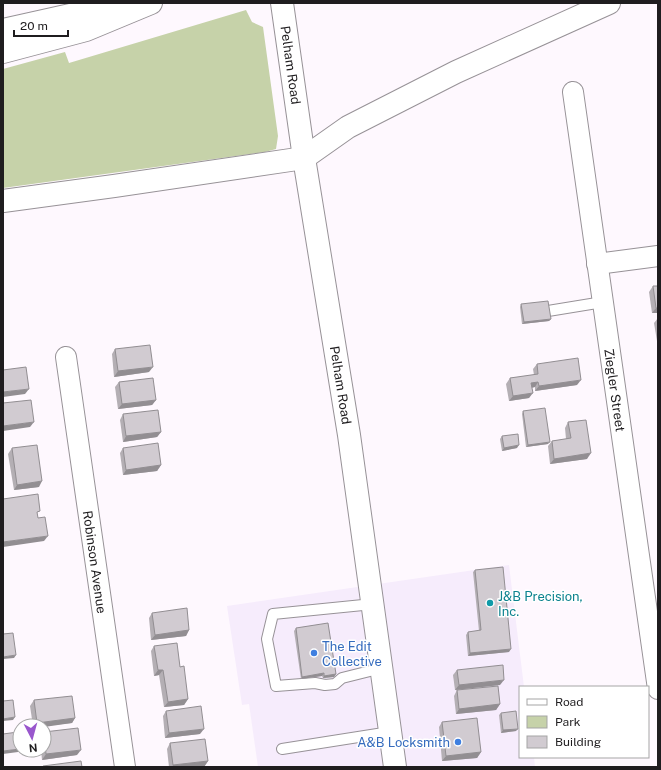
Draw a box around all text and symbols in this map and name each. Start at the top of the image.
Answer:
scale bar [14,12,68,38]
text: 20 m [20,19,48,33]
street label: Pelham Road [278,25,303,105]
street label: Pelham Road [327,345,354,425]
street label: Ziegler Street [601,347,628,433]
street label: Robinson Avenue [80,510,109,614]
place label: J&B Precision, Inc. [498,589,583,619]
marker: J&B Precision, Inc. [485,598,495,608]
place label: The Edit Collective [322,639,382,669]
marker: The Edit Collective [309,648,319,658]
legend [519,686,649,758]
text: Road [555,695,583,709]
text: Park [555,715,581,729]
north arrow [12,718,52,758]
place label: A&B Locksmith [357,735,450,750]
text: Building [555,735,601,749]
marker: A&B Locksmith [453,737,463,747]
text: N [28,742,38,754]

